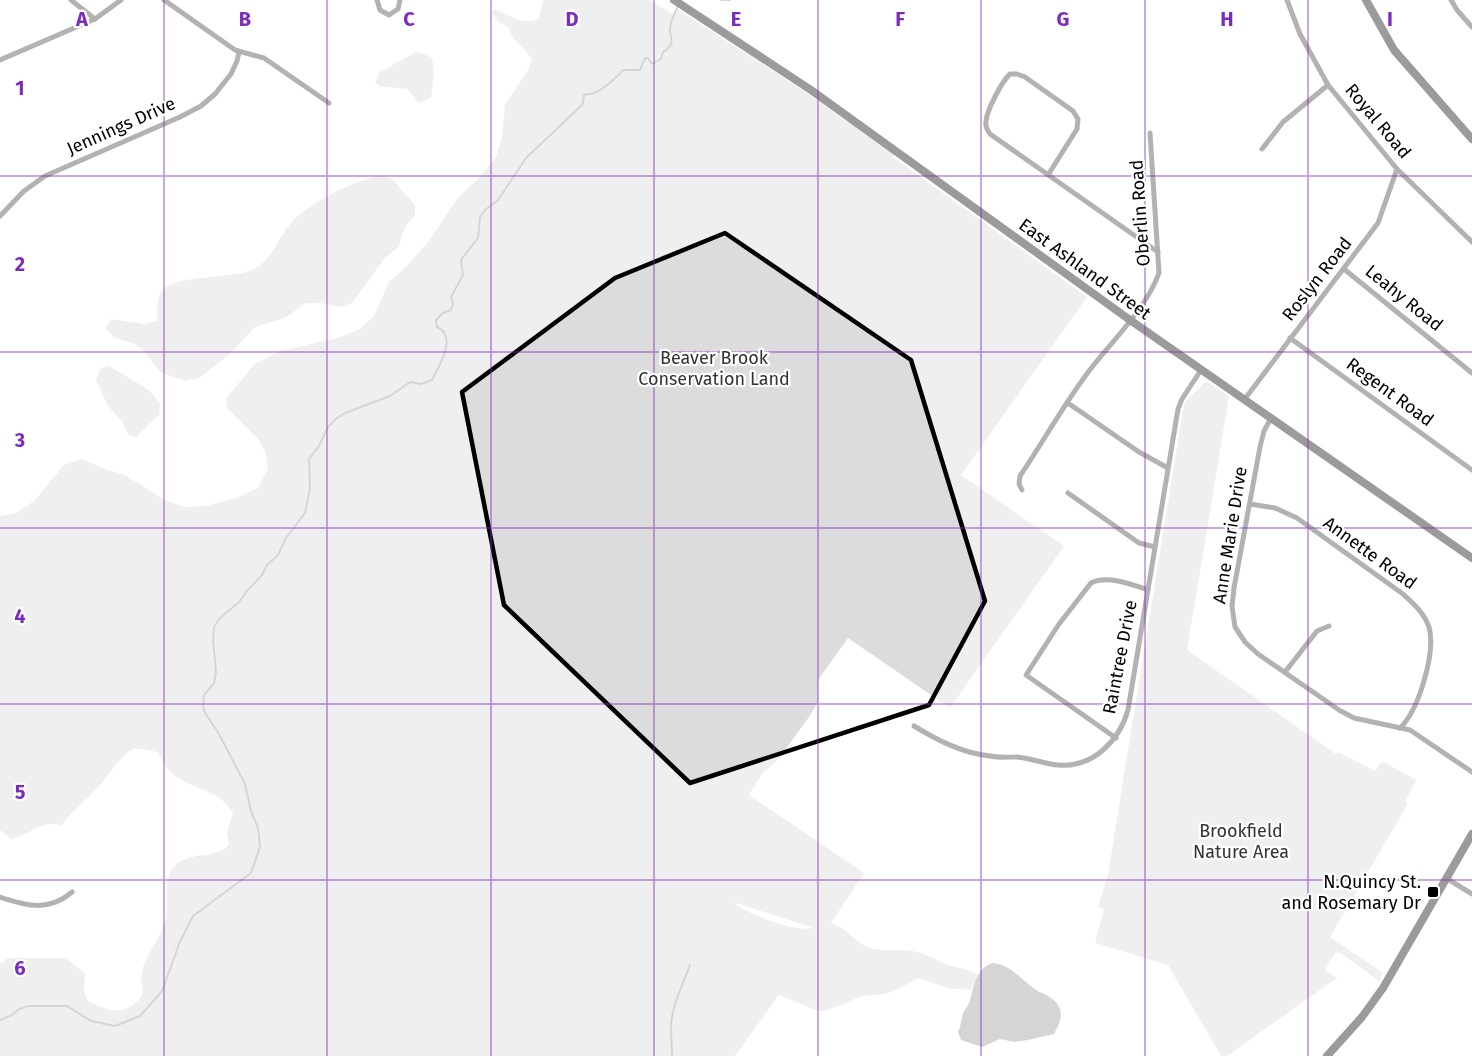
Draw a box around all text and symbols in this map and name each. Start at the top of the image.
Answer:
text: A [75,7,89,31]
text: B [239,7,251,31]
text: C [403,7,415,31]
text: D [565,7,579,31]
text: E [731,7,741,31]
text: F [895,7,905,31]
text: G [1057,7,1069,31]
text: H [1220,7,1234,31]
text: I [1387,7,1393,31]
text: 1 [15,76,25,100]
street label: Royal Road [1340,79,1416,163]
street label: Jennings Drive [63,92,179,160]
street label: Oberlin Road [1125,159,1155,267]
street label: East Ashland Street [1015,214,1156,325]
street label: Roslyn Road [1277,233,1357,325]
text: 2 [15,252,25,276]
street label: Leahy Road [1361,260,1447,336]
park label: Beaver Brook Conservation Land [638,347,790,390]
street label: Regent Road [1342,353,1438,431]
text: 3 [14,428,25,452]
street label: Anne Marie Drive [1208,465,1252,605]
street label: Annette Road [1319,512,1421,594]
street label: Raintree Drive [1098,598,1142,716]
text: 4 [14,604,26,628]
text: 5 [15,780,26,804]
park label: Brookfield Nature Area [1193,820,1289,863]
place label: N.Quincy St. and Rosemary Dr [1281,871,1421,914]
marker: N.Quincy St. and Rosemary Dr [1426,885,1440,899]
text: 6 [14,956,26,980]

